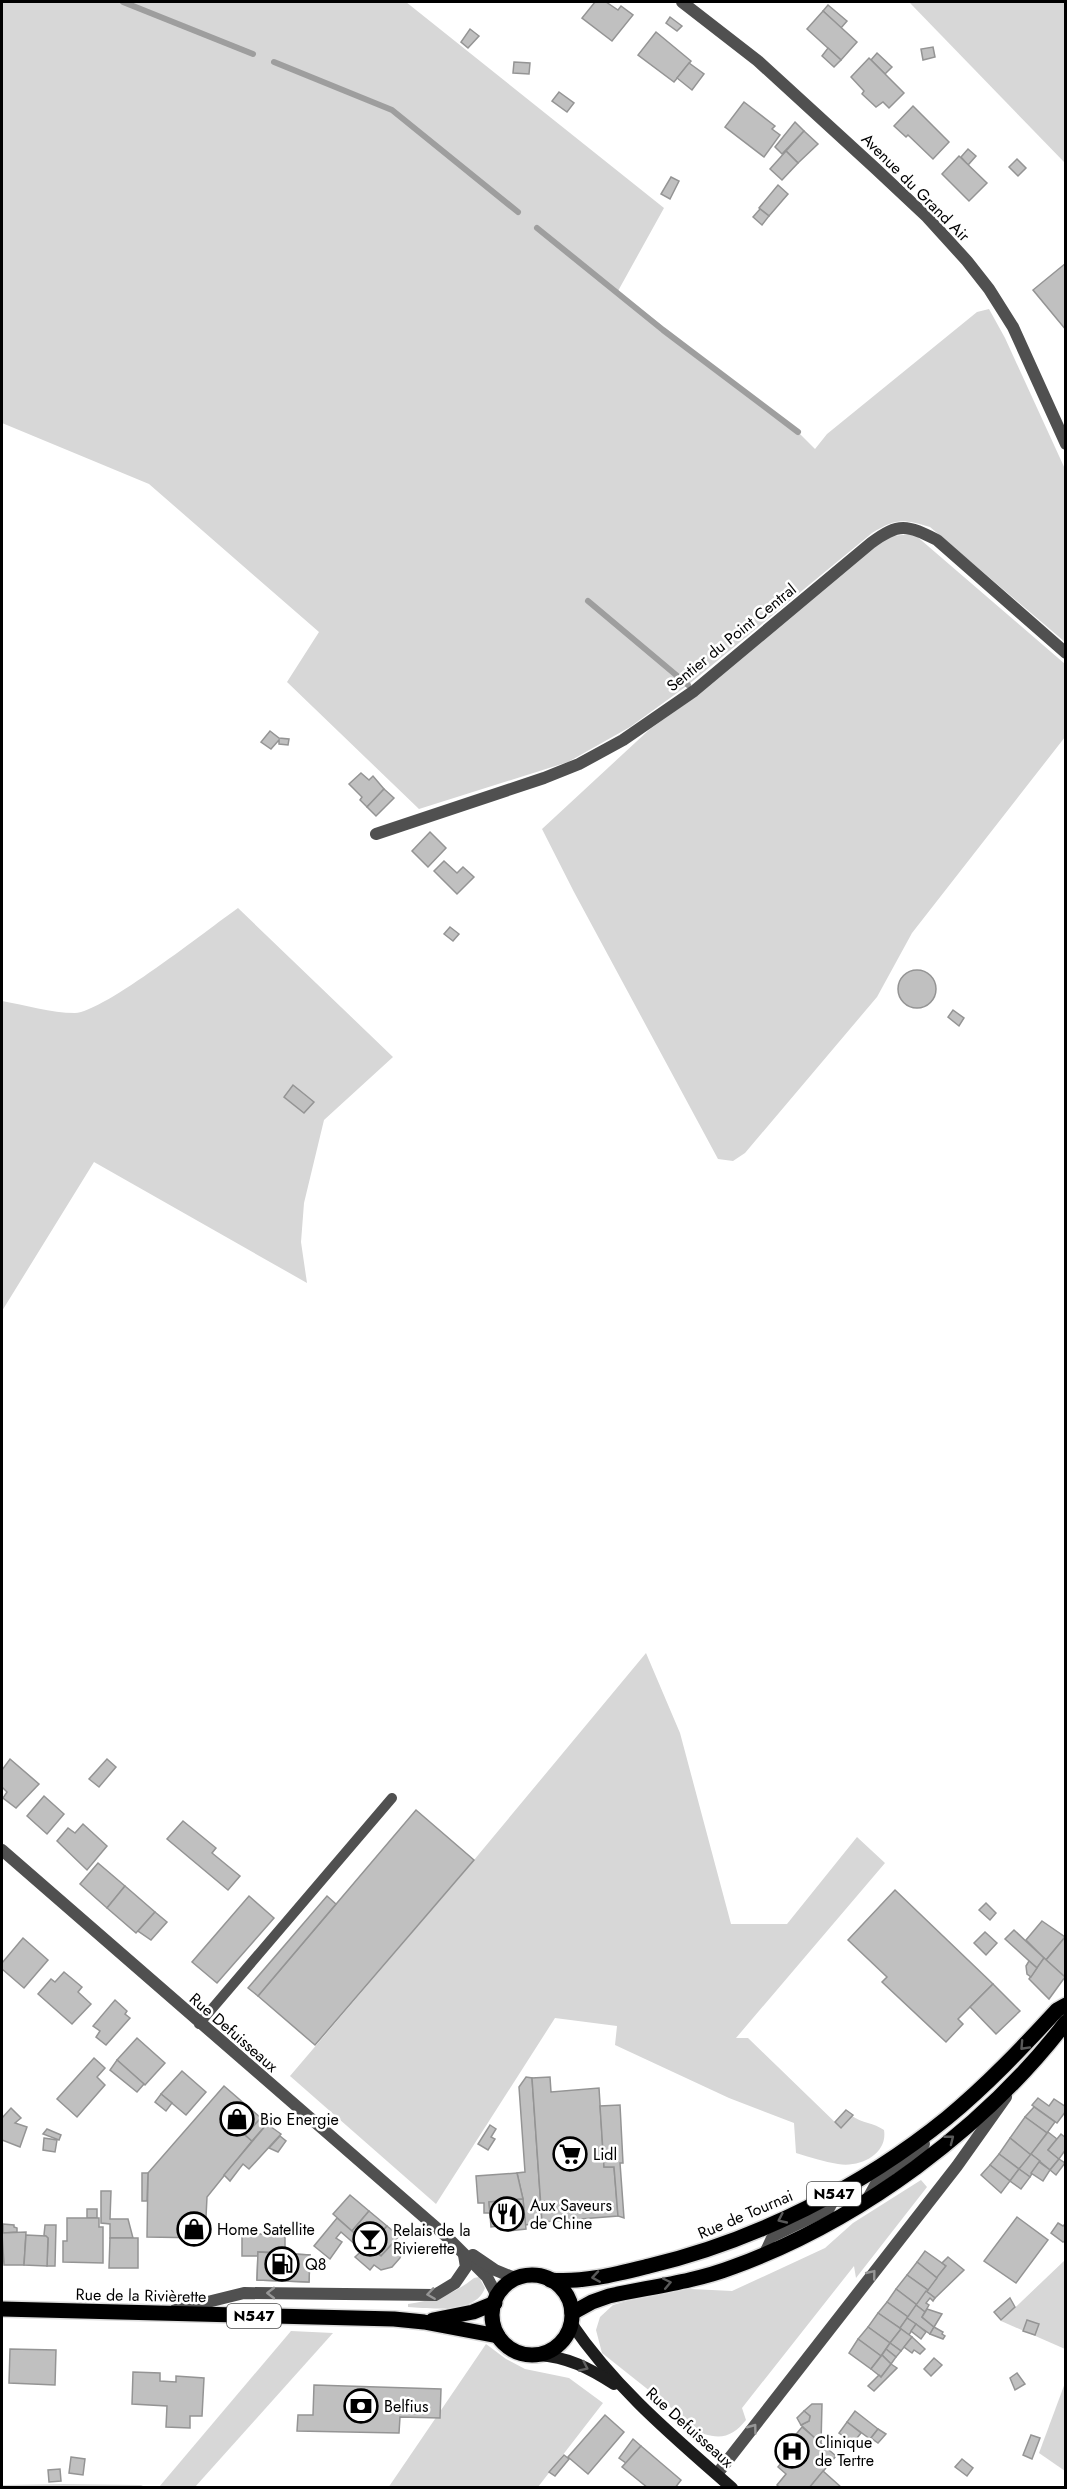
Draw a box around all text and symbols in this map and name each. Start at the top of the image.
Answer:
street label: Avenue du Grand Air [856,128,975,247]
street label: Sentier du Point Central [662,578,801,697]
street label: Rue Defuisseaux [184,1987,283,2078]
one-way arrow [1021,2039,1032,2050]
shop icon: Bio Energie [219,2101,255,2137]
place label: Bio Energie [260,2108,339,2131]
supermarket icon: Lidl [552,2136,588,2172]
one-way arrow [943,2136,954,2147]
place label: Lidl [593,2143,617,2166]
road number: N547 [807,2182,861,2206]
street label: Rue de Tournai [694,2184,796,2245]
place label: Aux Saveurs de Chine [530,2194,612,2235]
restaurant icon: Aux Saveurs de Chine [489,2196,525,2232]
shop icon: Home Satellite [176,2211,212,2247]
one-way arrow [777,2211,788,2223]
place label: Home Satellite [217,2218,315,2241]
place label: Relais de la Rivierette [393,2219,471,2260]
bar icon: Relais de la Rivierette [352,2221,388,2257]
fuel station icon: Q8 [264,2246,300,2282]
place label: Q8 [305,2253,326,2276]
one-way arrow [864,2269,875,2280]
one-way arrow [592,2270,601,2282]
one-way arrow [662,2278,672,2291]
street label: Rue de la Rivièrette [75,2283,207,2308]
one-way arrow [266,2287,275,2299]
one-way arrow [426,2287,436,2299]
road number: N547 [227,2304,281,2328]
one-way arrow [577,2359,588,2371]
street label: Rue Defuisseaux [641,2382,739,2473]
bank icon: Belfius [343,2388,379,2424]
place label: Belfius [384,2395,428,2418]
one-way arrow [745,2423,756,2434]
place label: Clinique de Tertre [815,2431,874,2472]
hospital icon: Clinique de Tertre [774,2433,810,2469]

